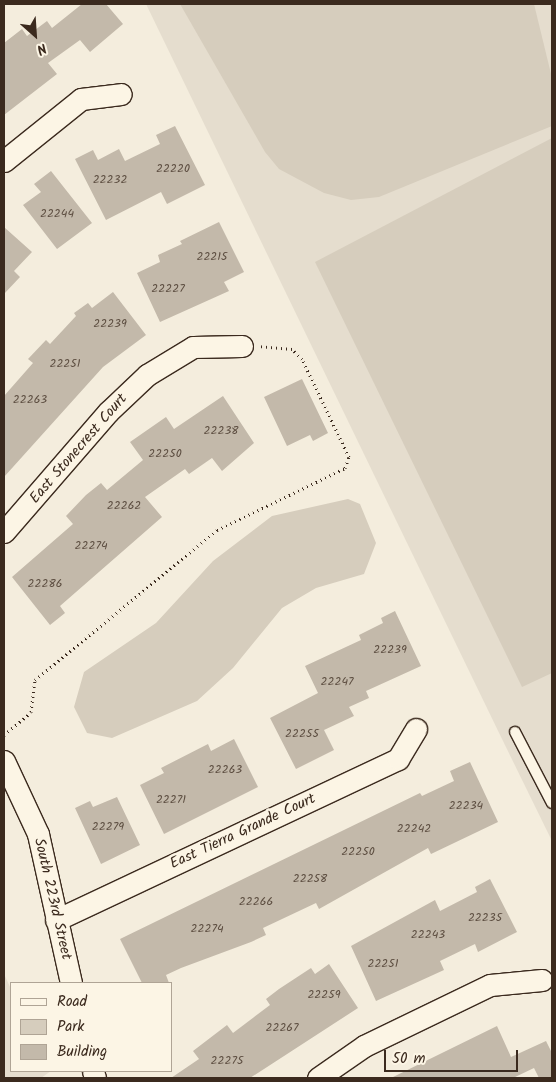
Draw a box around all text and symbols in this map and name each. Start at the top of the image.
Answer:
north arrow [10,10,60,60]
text: N [33,37,50,60]
house number: 22220 [156,162,190,176]
house number: 22232 [93,173,127,187]
house number: 22244 [40,207,74,221]
house number: 22215 [196,250,228,264]
house number: 22227 [151,282,185,296]
house number: 22239 [93,317,127,331]
house number: 22251 [49,357,81,371]
street label: East Stonecrest Court [26,390,132,508]
house number: 22263 [13,393,47,407]
house number: 22238 [204,424,238,438]
house number: 22250 [148,447,182,461]
house number: 22262 [107,499,141,513]
house number: 22274 [74,539,108,553]
house number: 22286 [28,577,62,591]
house number: 22239 [373,643,407,657]
house number: 22247 [320,675,354,689]
house number: 22255 [285,727,319,741]
house number: 22263 [208,763,242,777]
street label: East Tierra Grande Court [167,790,319,874]
house number: 22271 [156,793,186,807]
house number: 22234 [449,799,483,813]
house number: 22279 [92,820,124,834]
house number: 22242 [397,822,431,836]
street label: South 223rd Street [29,836,75,962]
house number: 22250 [341,845,375,859]
house number: 22258 [293,872,327,886]
house number: 22266 [239,895,273,909]
house number: 22235 [468,911,502,925]
house number: 22274 [190,922,224,936]
house number: 22243 [411,928,445,942]
house number: 22251 [367,957,399,971]
legend [10,982,172,1072]
house number: 22259 [307,988,341,1002]
text: Road [57,990,87,1014]
text: Park [57,1015,84,1039]
house number: 22267 [265,1021,299,1035]
text: Building [57,1040,107,1064]
scale bar [386,1040,520,1072]
text: 50 m [392,1047,426,1071]
house number: 22275 [211,1054,243,1068]

